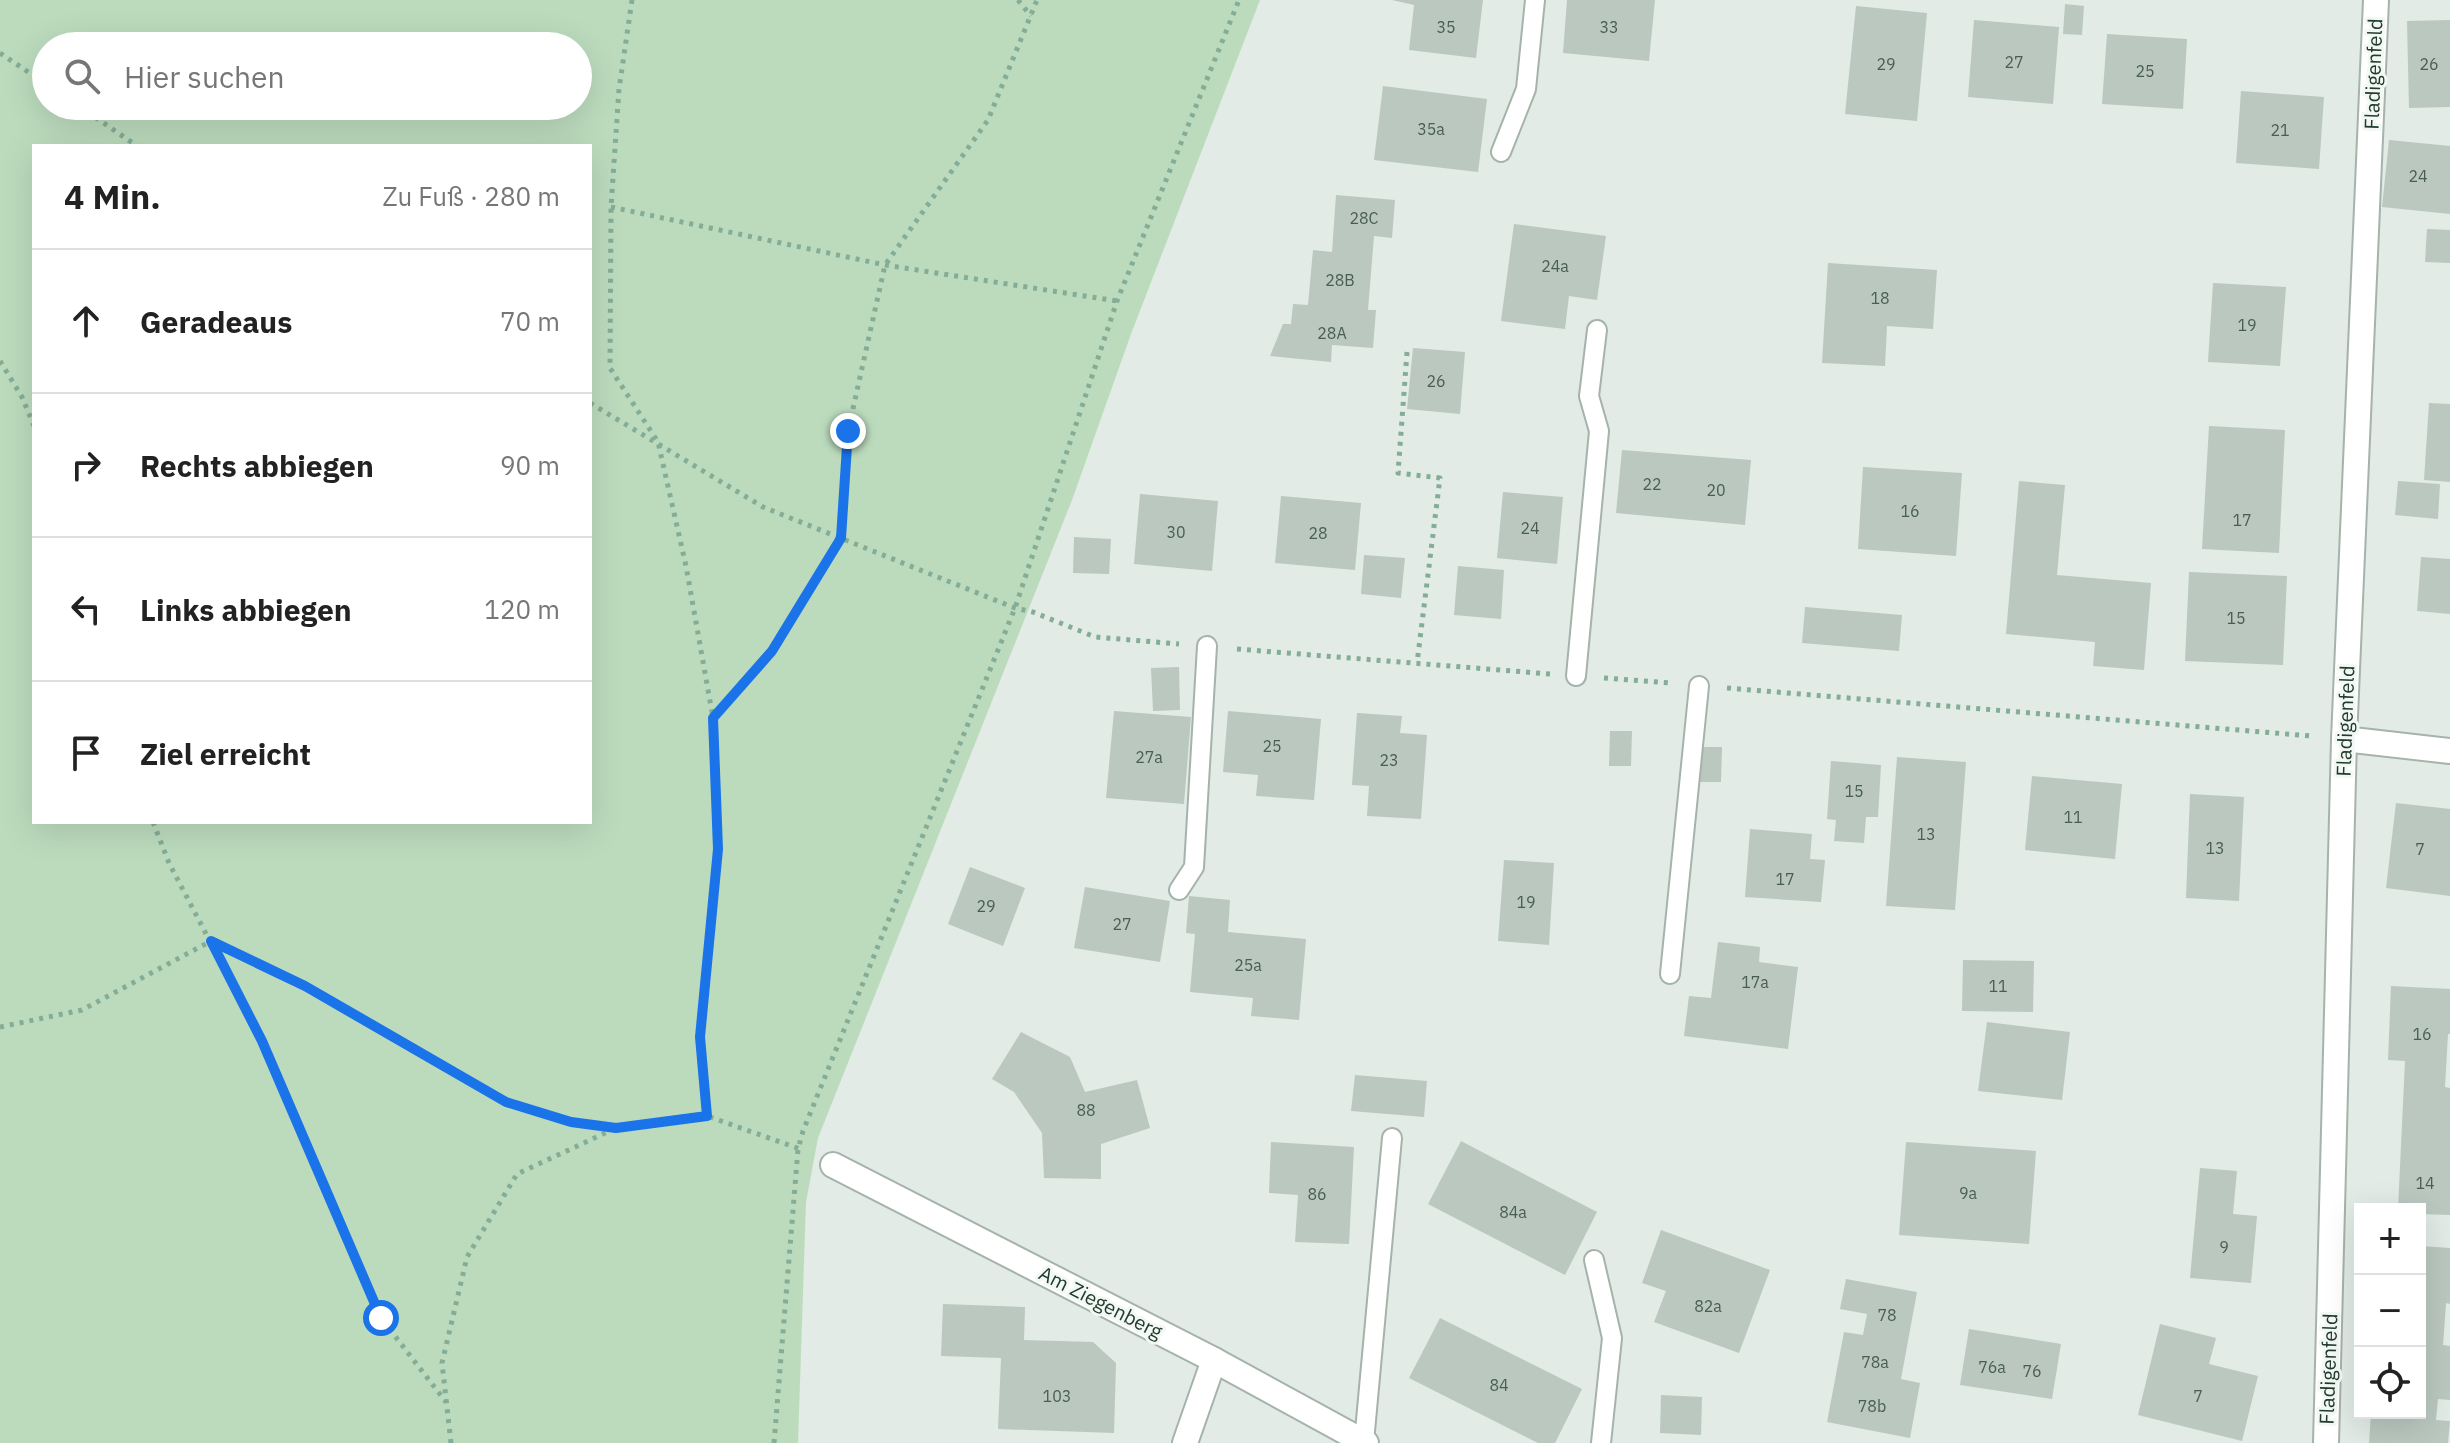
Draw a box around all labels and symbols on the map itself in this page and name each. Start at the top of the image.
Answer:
house number: 35 [1436,17,1456,37]
house number: 33 [1599,17,1619,37]
street label: Fladigenfeld [2358,18,2388,130]
house number: 27 [2004,52,2024,72]
house number: 29 [1876,54,1896,74]
house number: 26 [2419,54,2439,74]
house number: 25 [2135,61,2155,81]
house number: 35a [1417,119,1445,139]
house number: 21 [2270,120,2290,140]
house number: 24 [2408,166,2428,186]
house number: 28C [1349,208,1379,228]
house number: 24a [1541,256,1569,276]
house number: 28B [1325,270,1355,290]
house number: 18 [1870,288,1890,308]
house number: 19 [2237,315,2257,335]
house number: 28A [1317,323,1347,343]
house number: 26 [1426,371,1446,391]
route end [830,413,866,449]
house number: 22 [1642,474,1662,494]
house number: 20 [1706,480,1726,500]
house number: 16 [1900,501,1920,521]
house number: 17 [2232,510,2252,530]
house number: 24 [1520,518,1540,538]
house number: 30 [1166,522,1186,542]
house number: 28 [1308,523,1328,543]
house number: 15 [2226,608,2246,628]
street label: Fladigenfeld [2330,665,2360,777]
house number: 25 [1262,736,1282,756]
house number: 27a [1135,747,1163,767]
house number: 23 [1379,750,1399,770]
house number: 15 [1844,781,1864,801]
house number: 11 [2063,807,2083,827]
house number: 13 [1916,824,1936,844]
house number: 13 [2205,838,2225,858]
house number: 7 [2415,839,2425,859]
house number: 17 [1775,869,1795,889]
house number: 19 [1516,892,1536,912]
house number: 29 [976,896,996,916]
house number: 27 [1112,914,1132,934]
house number: 25a [1234,955,1262,975]
house number: 17a [1741,972,1769,992]
house number: 11 [1988,976,2008,996]
house number: 16 [2412,1024,2432,1044]
house number: 88 [1076,1100,1096,1120]
house number: 14 [2415,1173,2435,1193]
house number: 9a [1959,1183,1978,1203]
house number: 86 [1307,1184,1327,1204]
house number: 84a [1499,1202,1527,1222]
house number: 9 [2219,1237,2229,1257]
street label: Am Ziegenberg [1035,1259,1168,1345]
house number: 82a [1694,1296,1722,1316]
route start [363,1300,399,1336]
house number: 78 [1877,1305,1897,1325]
street label: Fladigenfeld [2313,1313,2343,1425]
house number: 78a [1861,1352,1889,1372]
house number: 76a [1978,1357,2006,1377]
house number: 76 [2022,1361,2042,1381]
house number: 84 [1489,1375,1509,1395]
house number: 103 [1043,1386,1071,1406]
house number: 7 [2193,1386,2203,1406]
house number: 78b [1858,1396,1886,1416]

